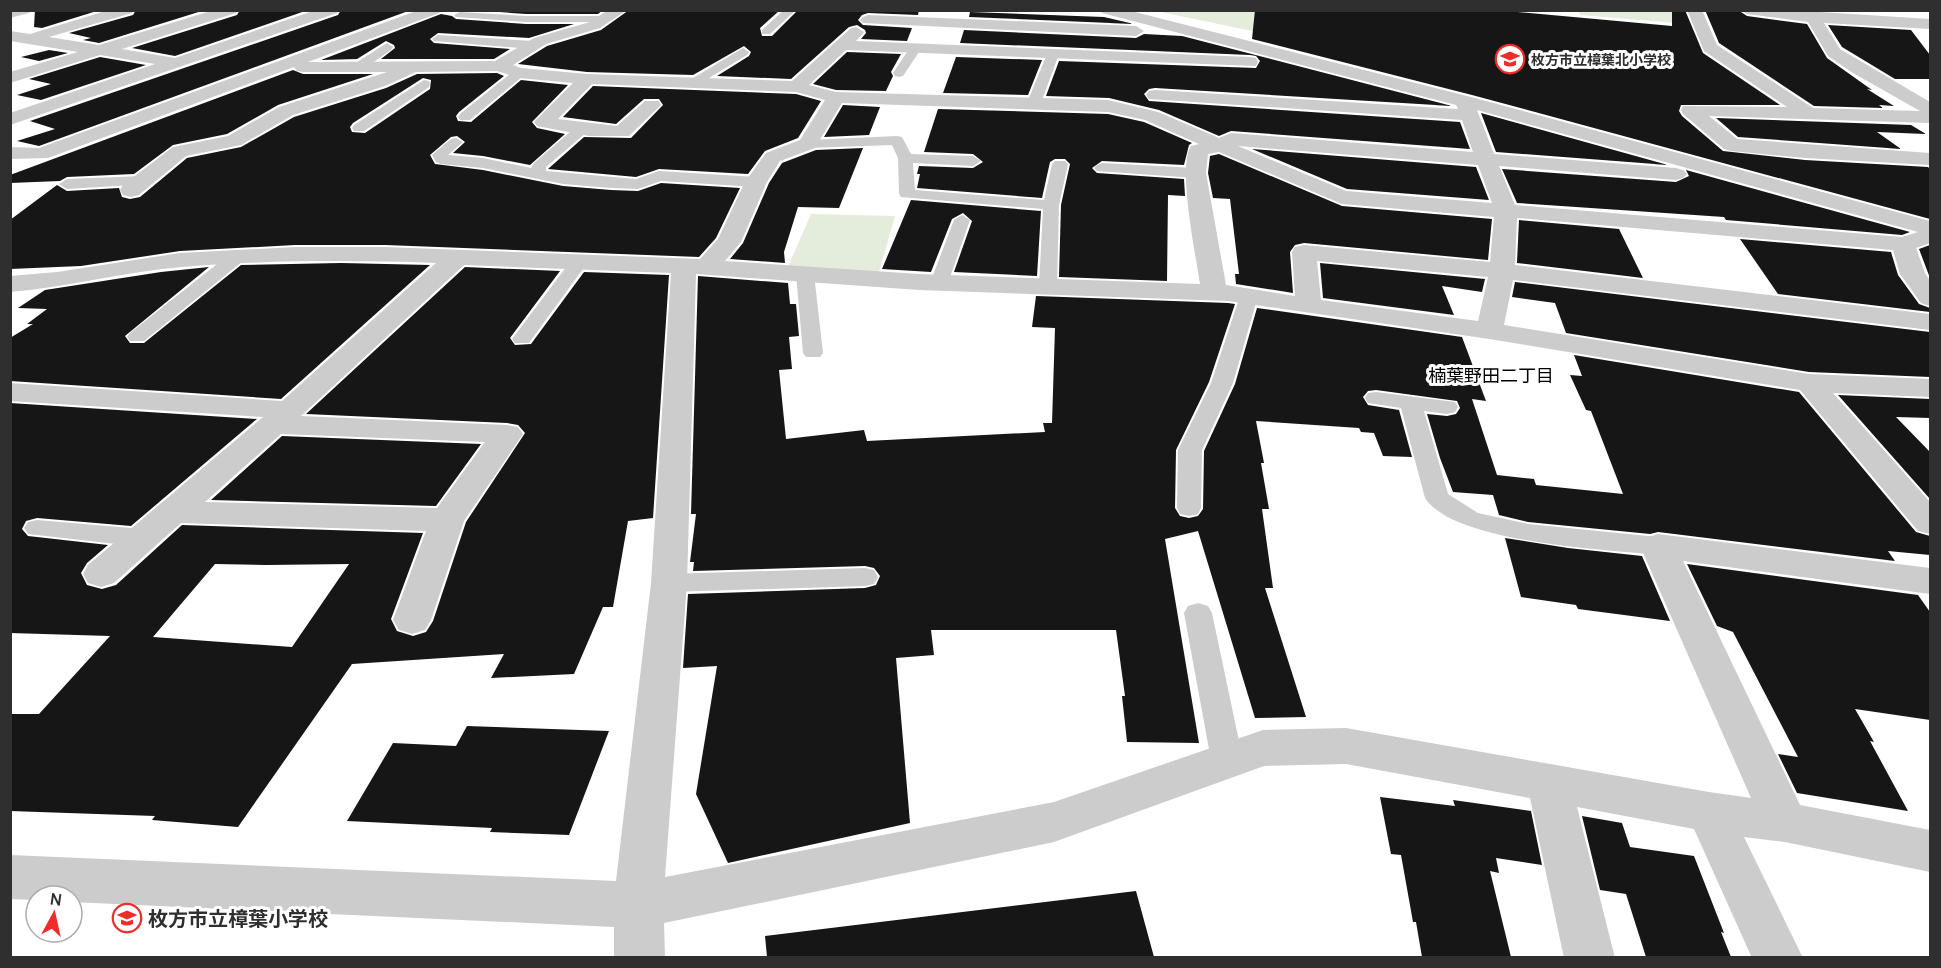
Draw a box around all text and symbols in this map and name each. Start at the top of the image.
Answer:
school or university icon: 枚方市立樟葉北小学校 [1494,43,1526,75]
place label: 枚方市立樟葉北小学校 [1531,50,1671,69]
district label: 楠葉野田二丁目 [1428,363,1554,387]
north arrow [24,884,84,944]
text: N [49,887,63,911]
school or university icon: 枚方市立樟葉小学校 [111,902,143,934]
place label: 枚方市立樟葉小学校 [148,905,328,932]

